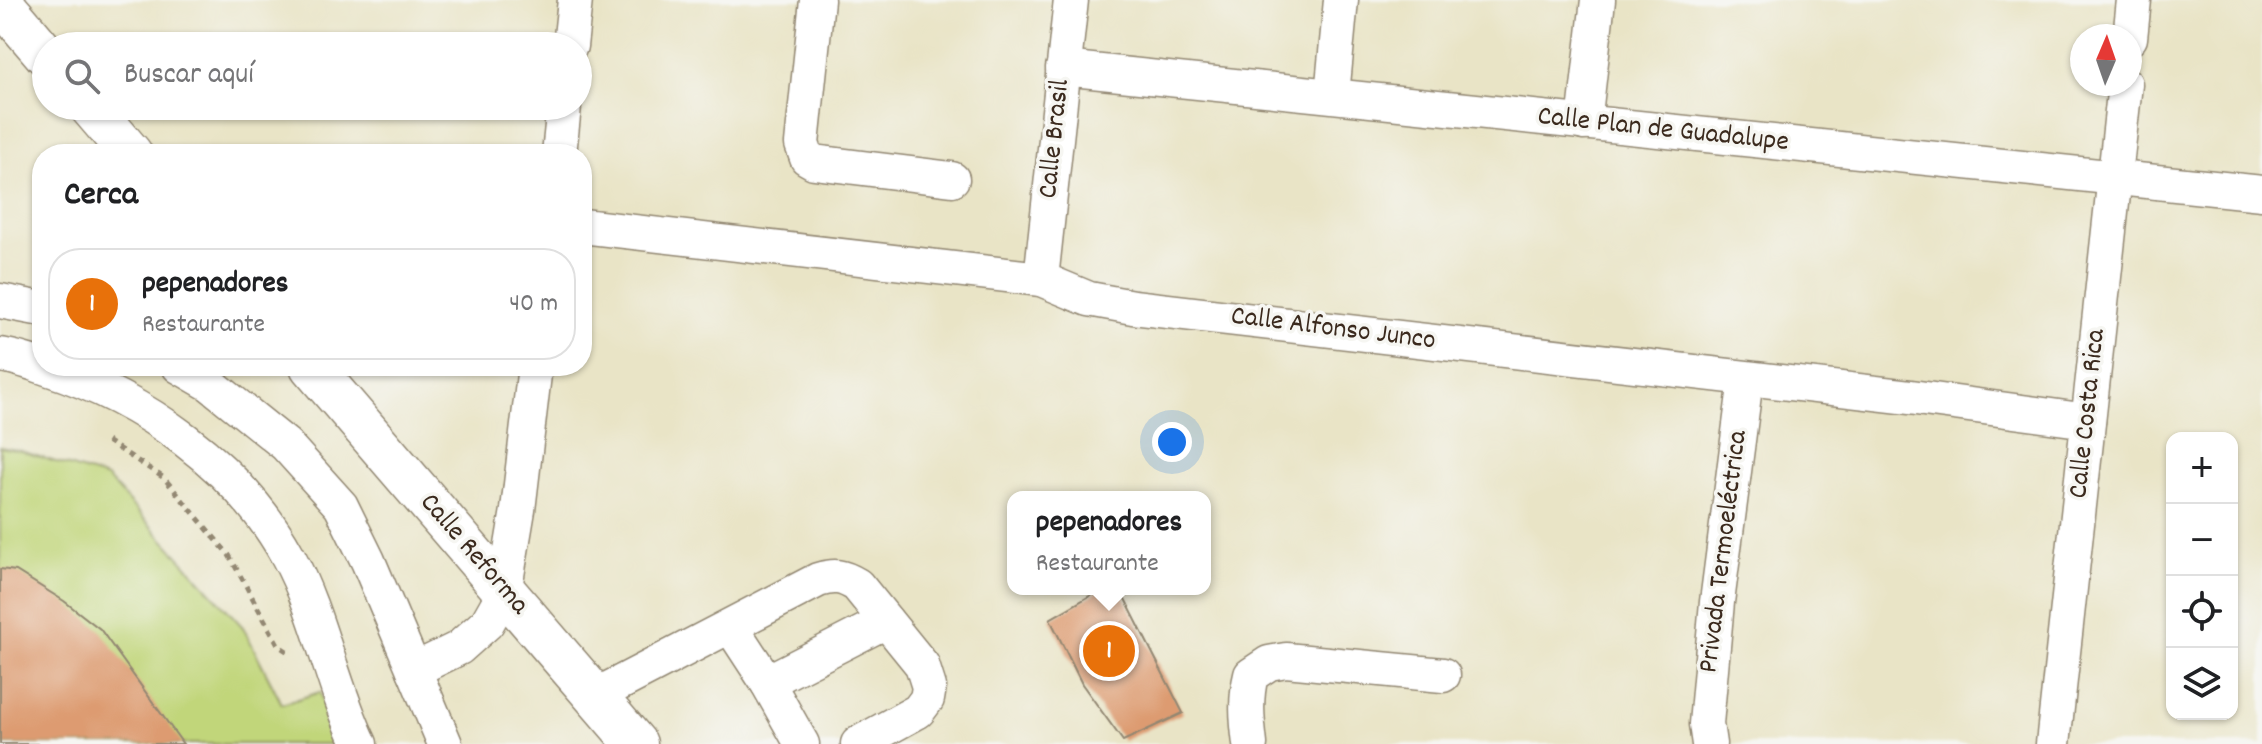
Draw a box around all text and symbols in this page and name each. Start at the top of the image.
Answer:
north arrow [2070,24,2142,96]
search box [32,32,592,120]
icon: search [60,54,104,98]
text: Buscar aquí [124,55,254,98]
street label: Calle Brasil [1030,77,1082,200]
street label: Calle Plan de Guadalupe [1535,98,1791,164]
text: Cerca [64,172,138,221]
text: pepenadores [142,264,288,307]
text: 1 [89,286,95,323]
text: 40 m [509,286,558,323]
street label: Calle Alfonso Junco [1228,298,1438,362]
text: Restaurante [142,307,265,344]
street label: Calle Costa Rica [2060,326,2118,501]
your location [1152,422,1192,462]
street label: Privada Termoeléctrica [1690,428,1760,675]
map controls [2166,432,2238,720]
button: + [2166,432,2238,504]
street label: Calle Reforma [409,485,538,625]
popup [1007,491,1211,595]
text: pepenadores [1036,503,1182,546]
button: − [2166,504,2238,576]
text: Restaurante [1036,546,1159,583]
button: locate [2166,576,2238,648]
pin: 1 [1083,621,1135,681]
button: layers [2166,648,2238,720]

